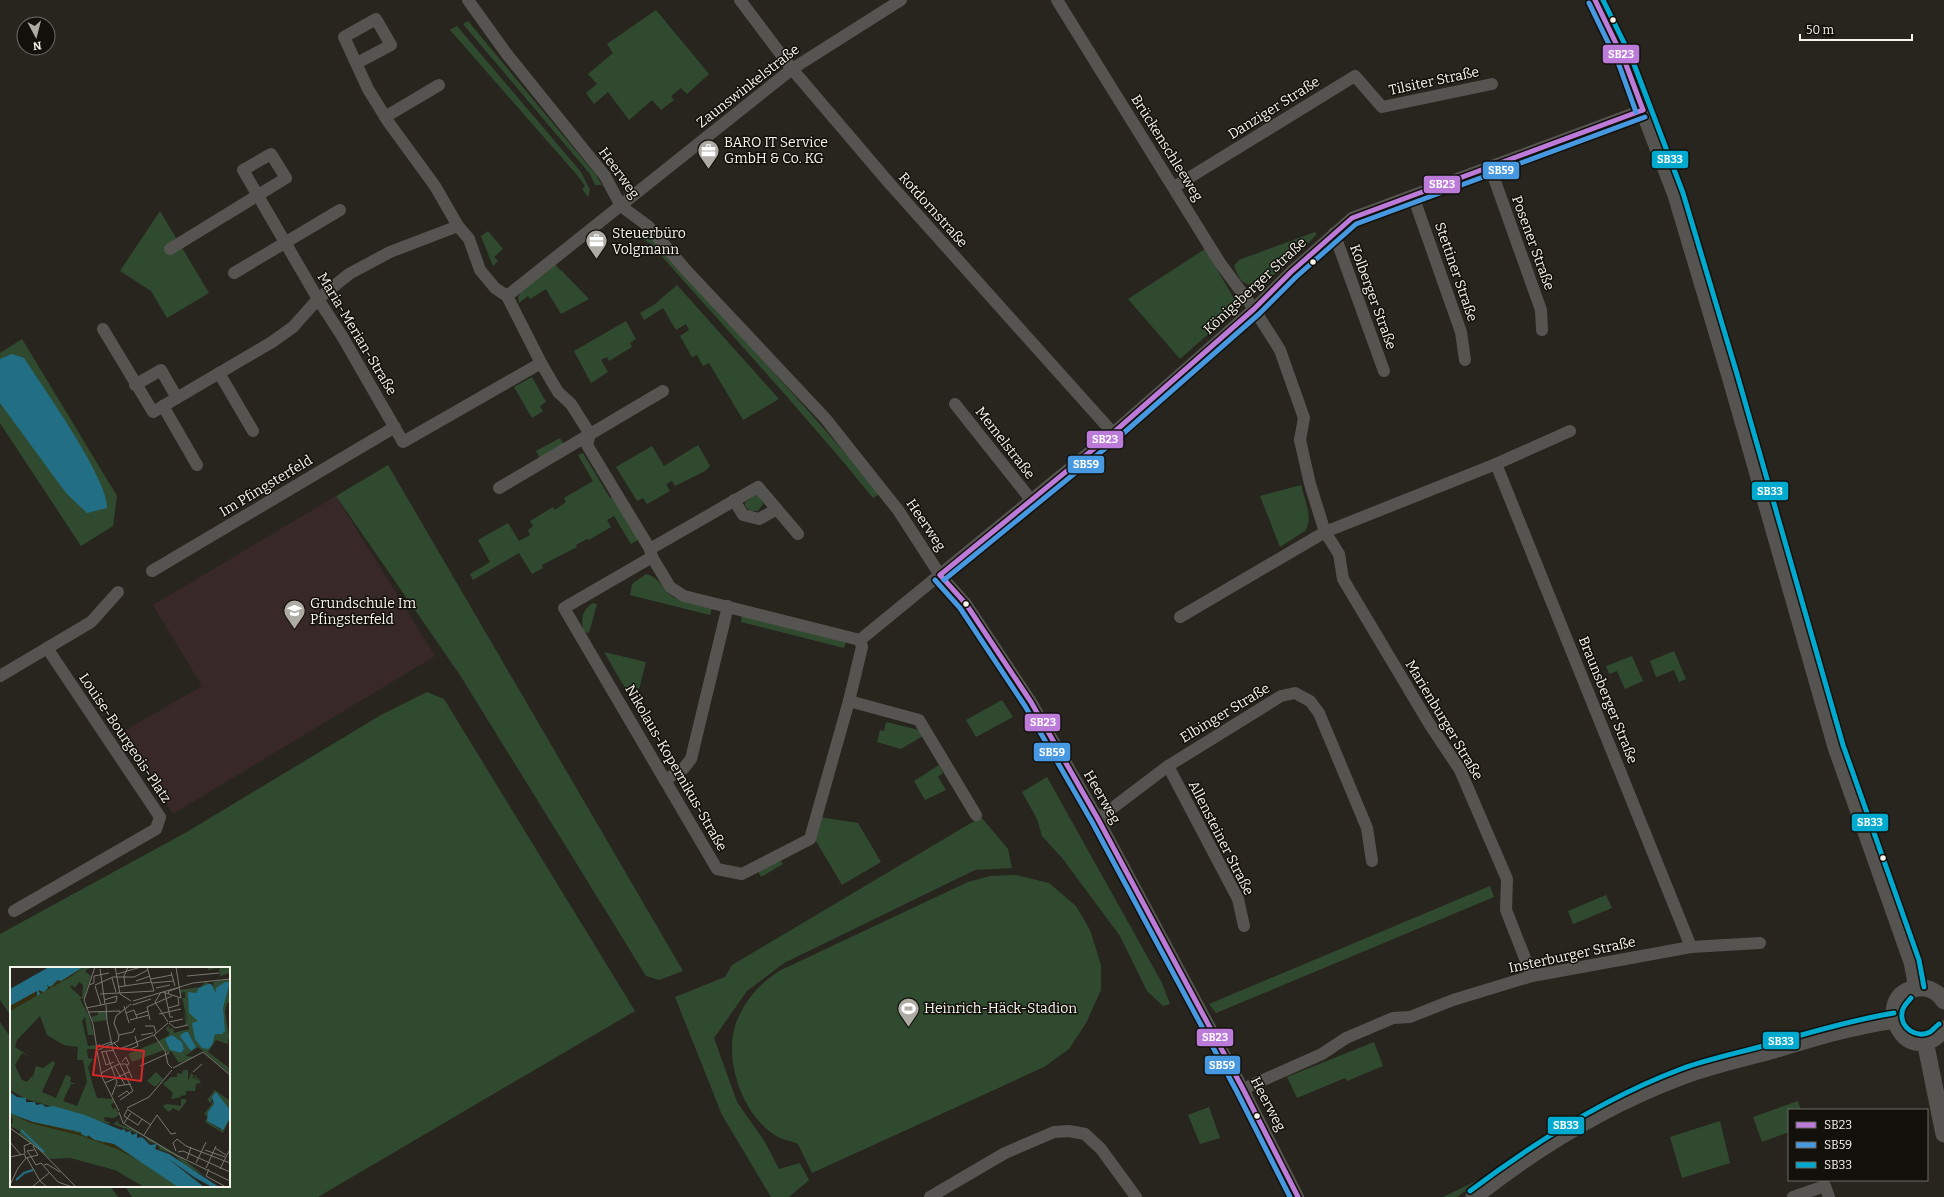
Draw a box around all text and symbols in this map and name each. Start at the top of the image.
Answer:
unlabelled marker [1608,15,1618,25]
north arrow [16,16,56,56]
scale bar [1800,16,1912,42]
text: 50 m [1806,23,1835,37]
text: N [32,38,42,52]
street label: Zaunswinkelstraße [693,41,803,131]
line badge: SB23 [1602,44,1640,64]
text: SB23 [1608,48,1634,61]
street label: Tilsiter Straße [1387,63,1481,99]
street label: Danziger Straße [1225,73,1323,143]
street label: Brückenschleeweg [1127,92,1207,204]
place label: BARO IT Service GmbH & Co. KG [724,134,828,167]
office icon: BARO IT Service GmbH & Co. KG [695,137,721,170]
street label: Heerweg [595,144,643,202]
line badge: SB33 [1651,150,1689,169]
text: SB33 [1657,153,1683,166]
line badge: SB59 [1482,161,1520,180]
text: SB59 [1488,164,1514,177]
street label: Rotdornstraße [895,169,971,251]
line badge: SB23 [1423,175,1461,194]
text: SB23 [1429,178,1455,191]
street label: Posener Straße [1508,193,1558,293]
street label: Stettiner Straße [1431,220,1481,324]
place label: Steuerbüro Volgmann [612,225,686,258]
office icon: Steuerbüro Volgmann [583,228,609,261]
street label: Königsberger Straße [1200,234,1310,338]
street label: Kolberger Straße [1346,242,1400,352]
unlabelled marker [1308,257,1318,267]
street label: Maria-Merian-Straße [314,270,400,398]
street label: Memelstraße [972,404,1038,482]
line badge: SB23 [1086,430,1124,449]
text: SB23 [1092,433,1118,446]
street label: Im Pfingsterfeld [217,452,315,520]
line badge: SB59 [1067,455,1105,474]
text: SB59 [1073,458,1099,471]
line badge: SB33 [1751,481,1789,501]
text: SB33 [1757,485,1783,498]
street label: Heerweg [902,496,950,554]
place label: Grundschule Im Pfingsterfeld [310,595,417,628]
school or university icon: Grundschule Im Pfingsterfeld [281,598,307,631]
unlabelled marker [961,599,971,609]
street label: Braunsberger Straße [1575,634,1641,766]
street label: Marienburger Straße [1401,657,1487,783]
street label: Louise-Bourgeois-Platz [75,670,175,806]
street label: Elbinger Straße [1177,680,1273,746]
street label: Nikolaus-Kopernikus-Straße [621,682,731,854]
line badge: SB23 [1024,713,1061,732]
text: SB23 [1030,716,1056,729]
line badge: SB59 [1033,742,1071,762]
text: SB59 [1039,746,1065,759]
street label: Heerweg [1080,767,1124,827]
street label: Allensteiner Straße [1185,778,1257,898]
line badge: SB33 [1851,813,1889,832]
text: SB33 [1857,816,1883,829]
unlabelled marker [1878,853,1888,863]
street label: Insterburger Straße [1507,933,1637,977]
inset map [10,967,230,1187]
sports icon: Heinrich-Häck-Stadion [896,995,922,1028]
place label: Heinrich-Häck-Stadion [924,1000,1077,1017]
line badge: SB23 [1196,1028,1234,1047]
text: SB23 [1202,1031,1228,1044]
line badge: SB33 [1762,1031,1800,1050]
text: SB33 [1768,1035,1794,1048]
line badge: SB59 [1204,1055,1241,1075]
text: SB59 [1209,1059,1235,1072]
street label: Heerweg [1247,1074,1289,1134]
legend [1788,1109,1928,1181]
unlabelled marker [1252,1111,1262,1121]
line badge: SB33 [1547,1116,1585,1135]
text: SB23 [1824,1118,1852,1132]
text: SB33 [1553,1119,1579,1132]
text: SB59 [1824,1138,1852,1152]
text: SB33 [1824,1158,1852,1172]

